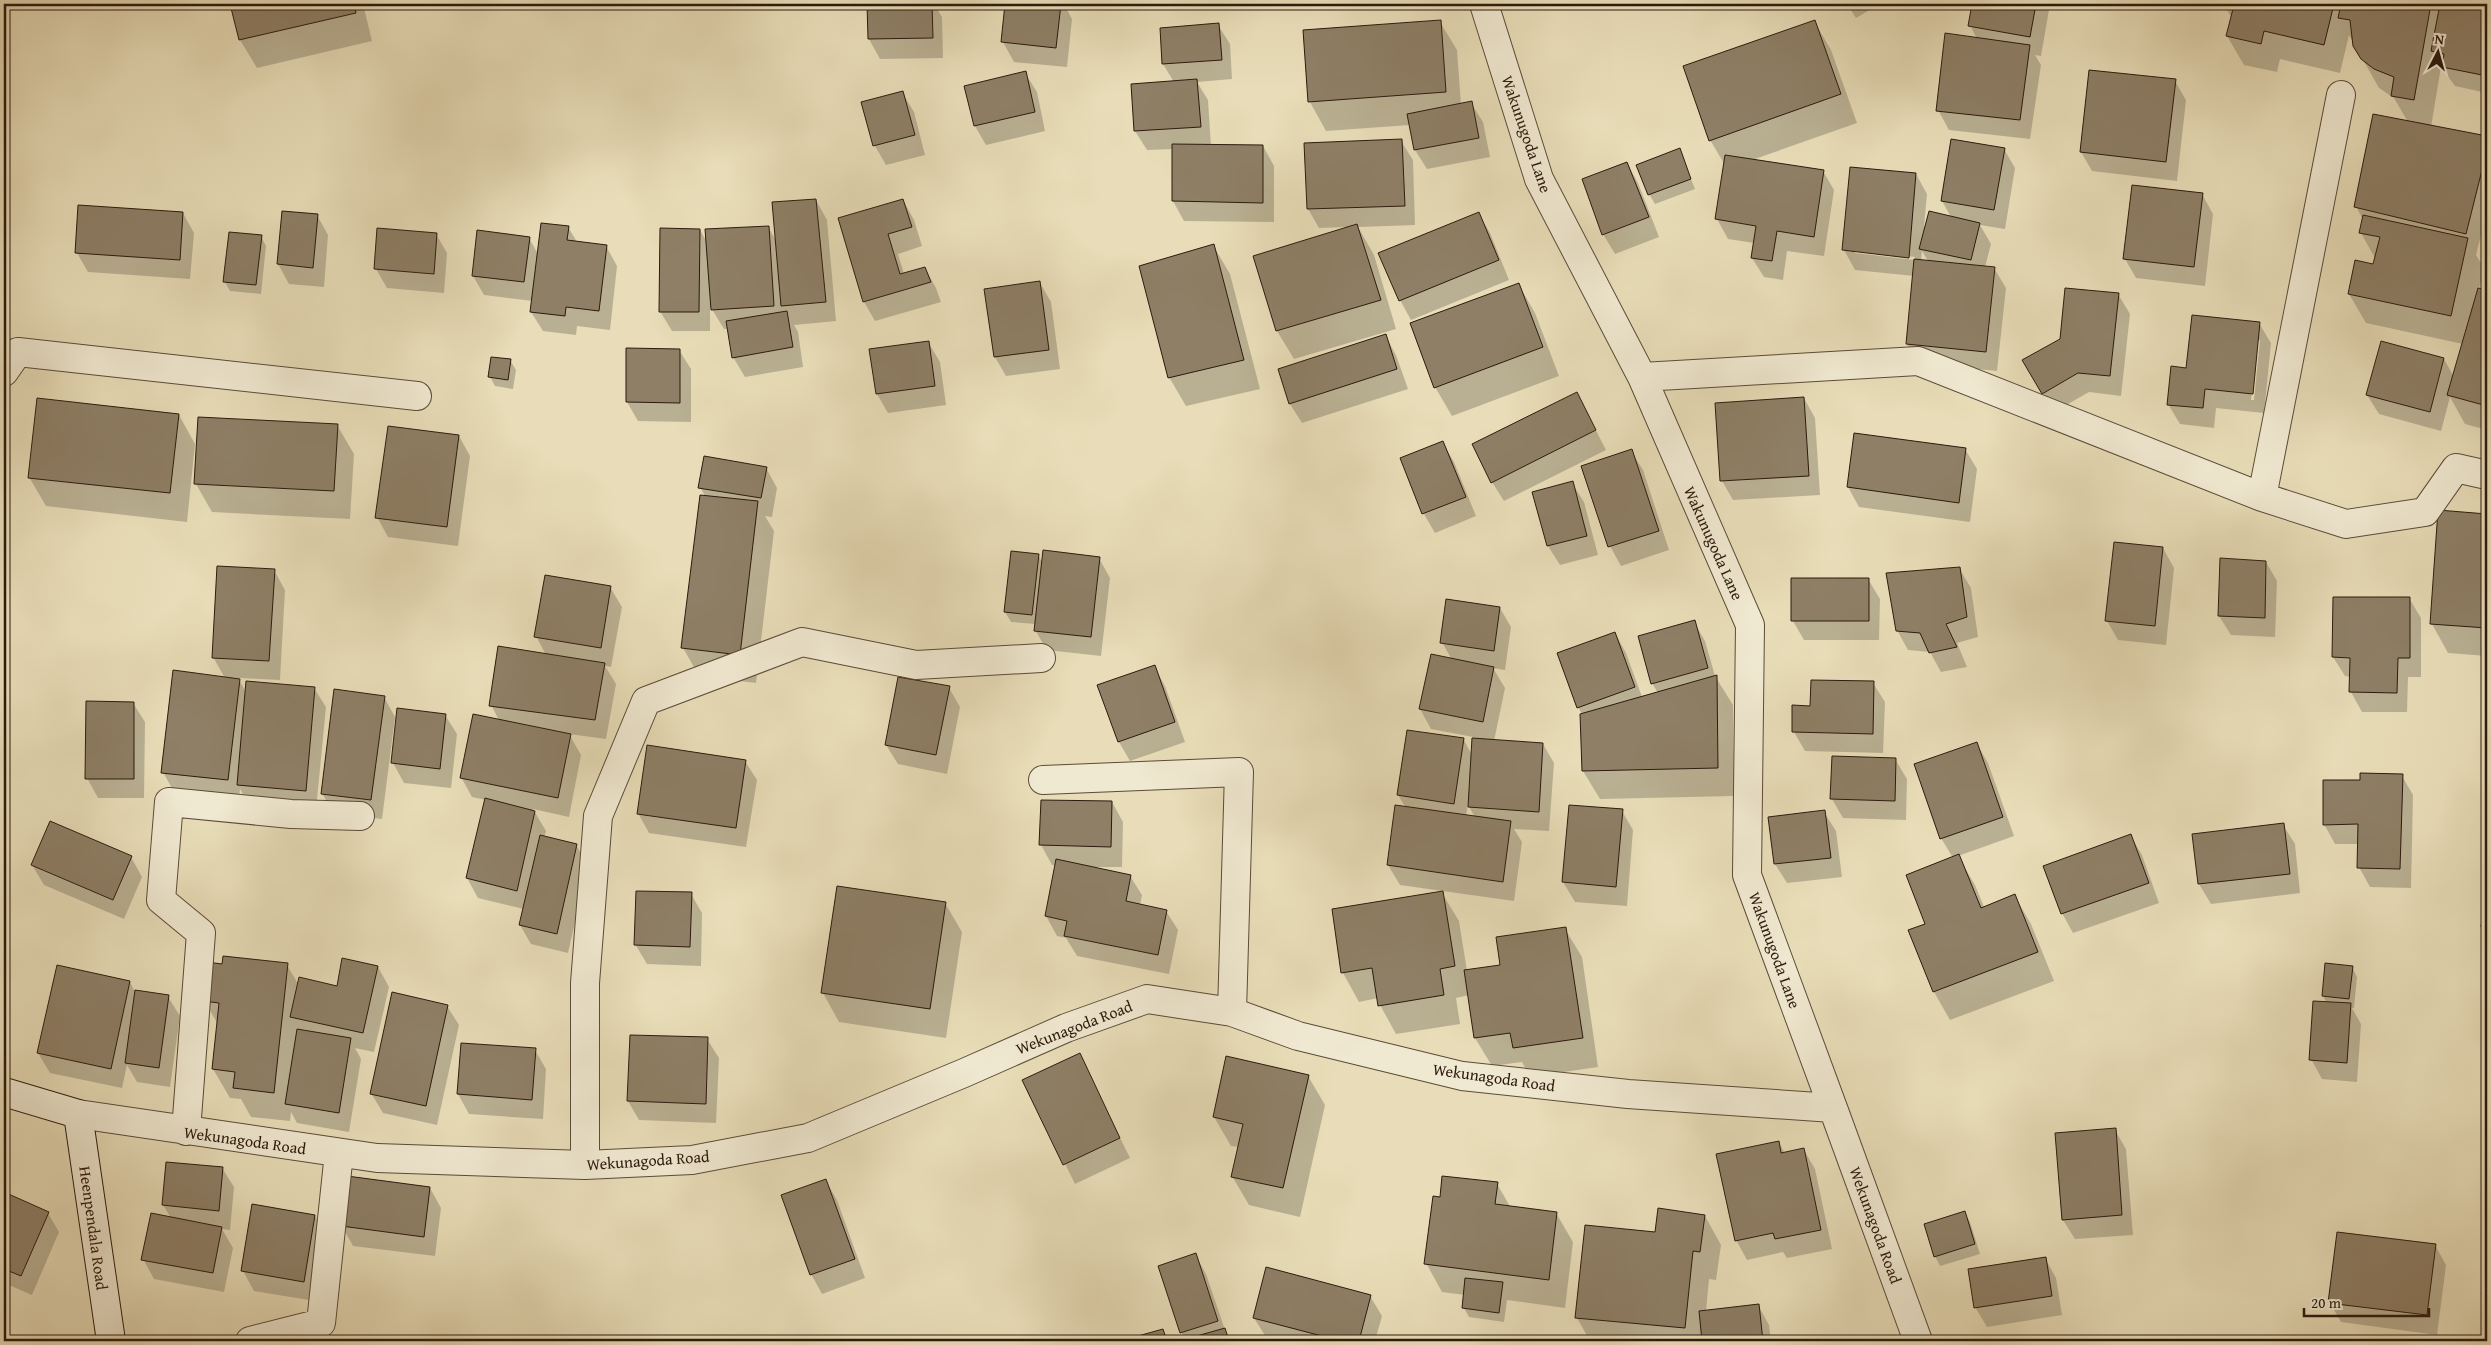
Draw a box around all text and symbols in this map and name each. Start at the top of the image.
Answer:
north arrow [2414,28,2464,78]
text: N [2434,29,2446,50]
street label: Wakunugoda Lane [1496,72,1558,196]
street label: Wakunugoda Lane [1678,482,1750,604]
street label: Wakunugoda Lane [1743,888,1807,1012]
street label: Wekunagoda Road [1012,994,1136,1060]
street label: Wekunagoda Road [1431,1057,1557,1098]
street label: Wekunagoda Road [182,1120,308,1161]
street label: Wekunagoda Road [586,1144,711,1176]
street label: Wekunagoda Road [1844,1163,1908,1287]
street label: Heenpendala Road [73,1164,115,1292]
scale bar [2304,1285,2428,1317]
text: 20 m [2311,1292,2342,1313]

